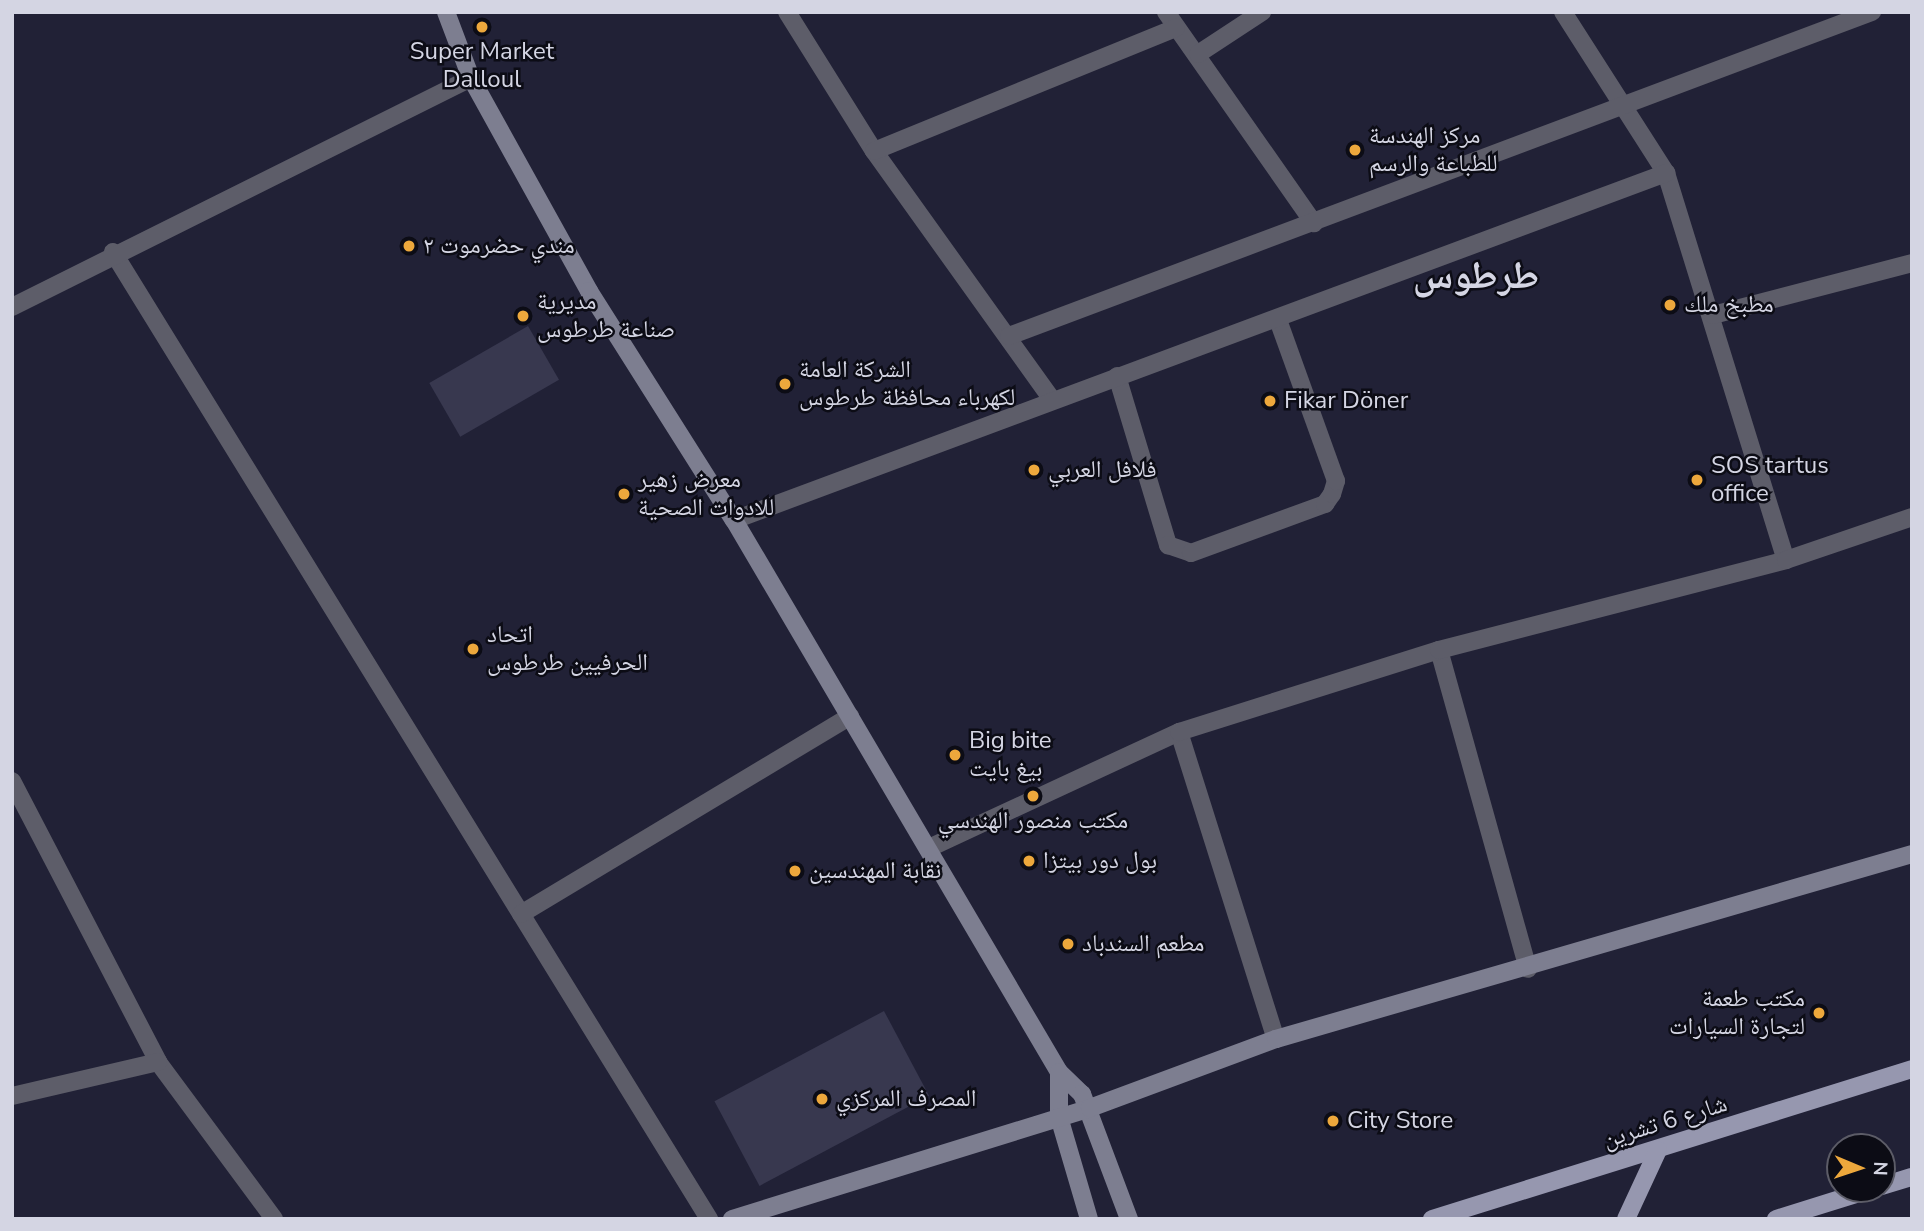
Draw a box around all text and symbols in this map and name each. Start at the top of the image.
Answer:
marker: Super Market Dalloul [474,19,490,35]
place label: Super Market Dalloul [410,38,554,94]
place label: مركز الهندسة للطباعة والرسم [1369,122,1497,178]
marker: مركز الهندسة للطباعة والرسم [1347,142,1363,158]
place label: مندي حضرموت ٢ [423,232,575,260]
marker: مندي حضرموت ٢ [401,238,417,254]
district label: طرطوس [1413,253,1539,299]
place label: مديرية صناعة طرطوس [537,288,675,344]
place label: مطبخ ملك [1684,291,1774,319]
marker: مطبخ ملك [1662,297,1678,313]
marker: مديرية صناعة طرطوس [515,308,531,324]
place label: الشركة العامة لكهرباء محافظة طرطوس [799,356,1015,412]
marker: الشركة العامة لكهرباء محافظة طرطوس [777,376,793,392]
place label: Fikar Döner [1284,387,1408,415]
marker: Fikar Döner [1262,393,1278,409]
place label: SOS tartus office [1711,452,1829,508]
place label: فلافل العربي [1048,456,1157,484]
marker: فلافل العربي [1026,462,1042,478]
place label: معرض زهير للادوات الصحية [638,466,774,522]
marker: SOS tartus office [1689,472,1705,488]
marker: معرض زهير للادوات الصحية [616,486,632,502]
place label: اتحاد الحرفيين طرطوس [487,621,648,677]
marker: اتحاد الحرفيين طرطوس [465,641,481,657]
place label: Big bite بيغ بايت [969,727,1052,783]
marker: Big bite بيغ بايت [947,747,963,763]
marker: مكتب منصور الهندسي [1025,788,1041,804]
place label: مكتب منصور الهندسي [938,807,1128,835]
place label: بول دور بيتزا [1043,847,1157,875]
marker: بول دور بيتزا [1021,853,1037,869]
place label: نقابة المهندسين [809,857,941,885]
marker: نقابة المهندسين [787,863,803,879]
place label: مطعم السندباد [1082,930,1205,958]
marker: مطعم السندباد [1060,936,1076,952]
place label: مكتب طعمة لتجارة السيارات [1669,985,1805,1041]
marker: مكتب طعمة لتجارة السيارات [1811,1005,1827,1021]
place label: المصرف المركزي [836,1085,976,1113]
street label: شارع 6 تشرين [1599,1089,1731,1155]
marker: المصرف المركزي [814,1091,830,1107]
place label: City Store [1347,1107,1453,1135]
marker: City Store [1325,1113,1341,1129]
north arrow [1826,1133,1896,1203]
text: N [1867,1161,1893,1176]

